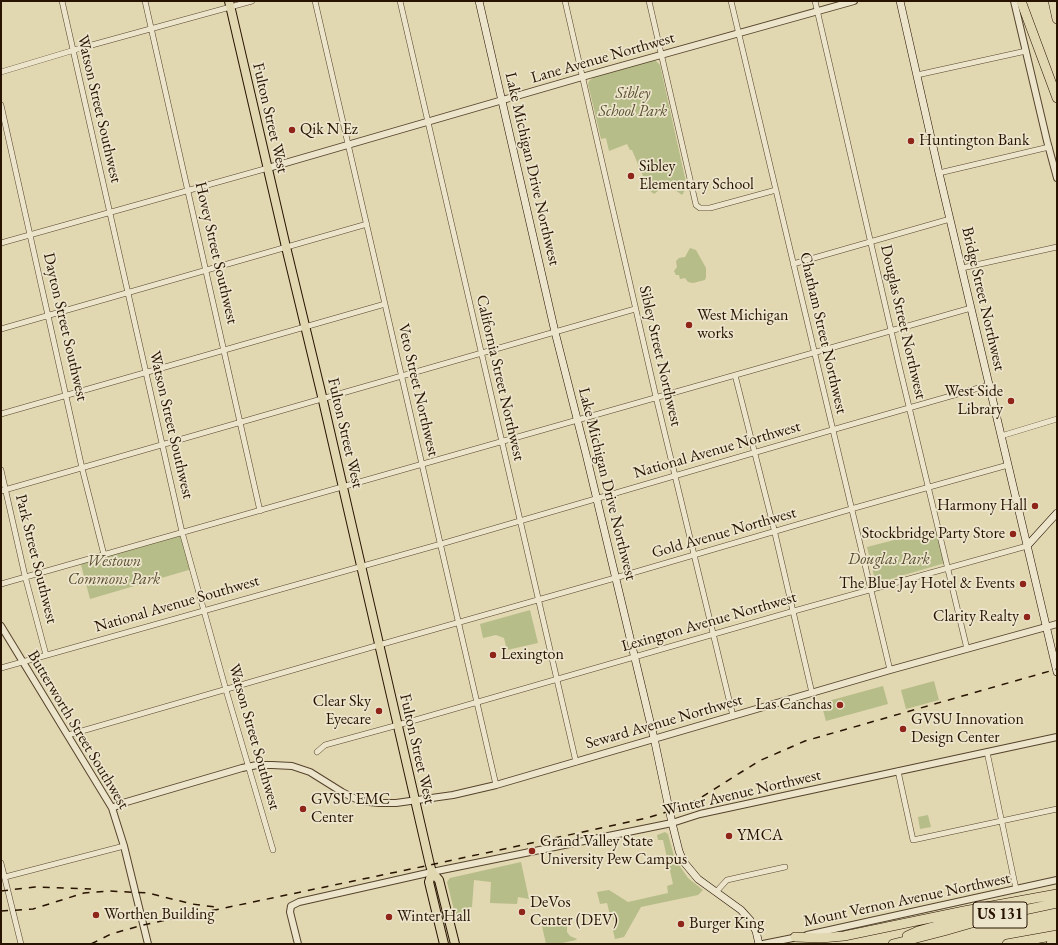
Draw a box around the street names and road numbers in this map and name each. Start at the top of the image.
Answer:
street label: Lane Avenue Northwest [529,28,677,88]
street label: Watson Street Southwest [73,33,125,185]
street label: Fulton Street West [248,61,292,175]
street label: Lake Michigan Drive Northwest [500,70,564,268]
street label: Hovey Street Southwest [190,180,242,326]
street label: Bridge Street Northwest [957,225,1009,373]
street label: Douglas Street Northwest [876,243,930,401]
street label: Chatham Street Northwest [795,250,851,416]
street label: Dayton Street Southwest [39,251,91,403]
street label: Sibley Street Northwest [634,284,686,428]
street label: California Street Northwest [472,293,528,463]
street label: Veto Street Northwest [393,322,443,458]
street label: Watson Street Southwest [145,349,197,501]
street label: Fulton Street West [323,376,367,490]
street label: Lake Michigan Drive Northwest [574,386,640,582]
street label: National Avenue Northwest [631,417,803,483]
street label: Park Street Southwest [11,492,61,626]
street label: Gold Avenue Northwest [650,503,798,563]
street label: National Avenue Southwest [92,571,262,637]
street label: Lexington Avenue Northwest [619,588,799,656]
street label: Butterworth Street Southwest [23,647,133,813]
street label: Watson Street Southwest [224,662,284,812]
street label: Seward Avenue Northwest [583,690,745,754]
street label: Fulton Street West [395,692,439,806]
street label: Winter Avenue Northwest [661,765,823,821]
street label: Mount Vernon Avenue Northwest [802,869,1012,931]
road number: US 131 [973,902,1027,928]

